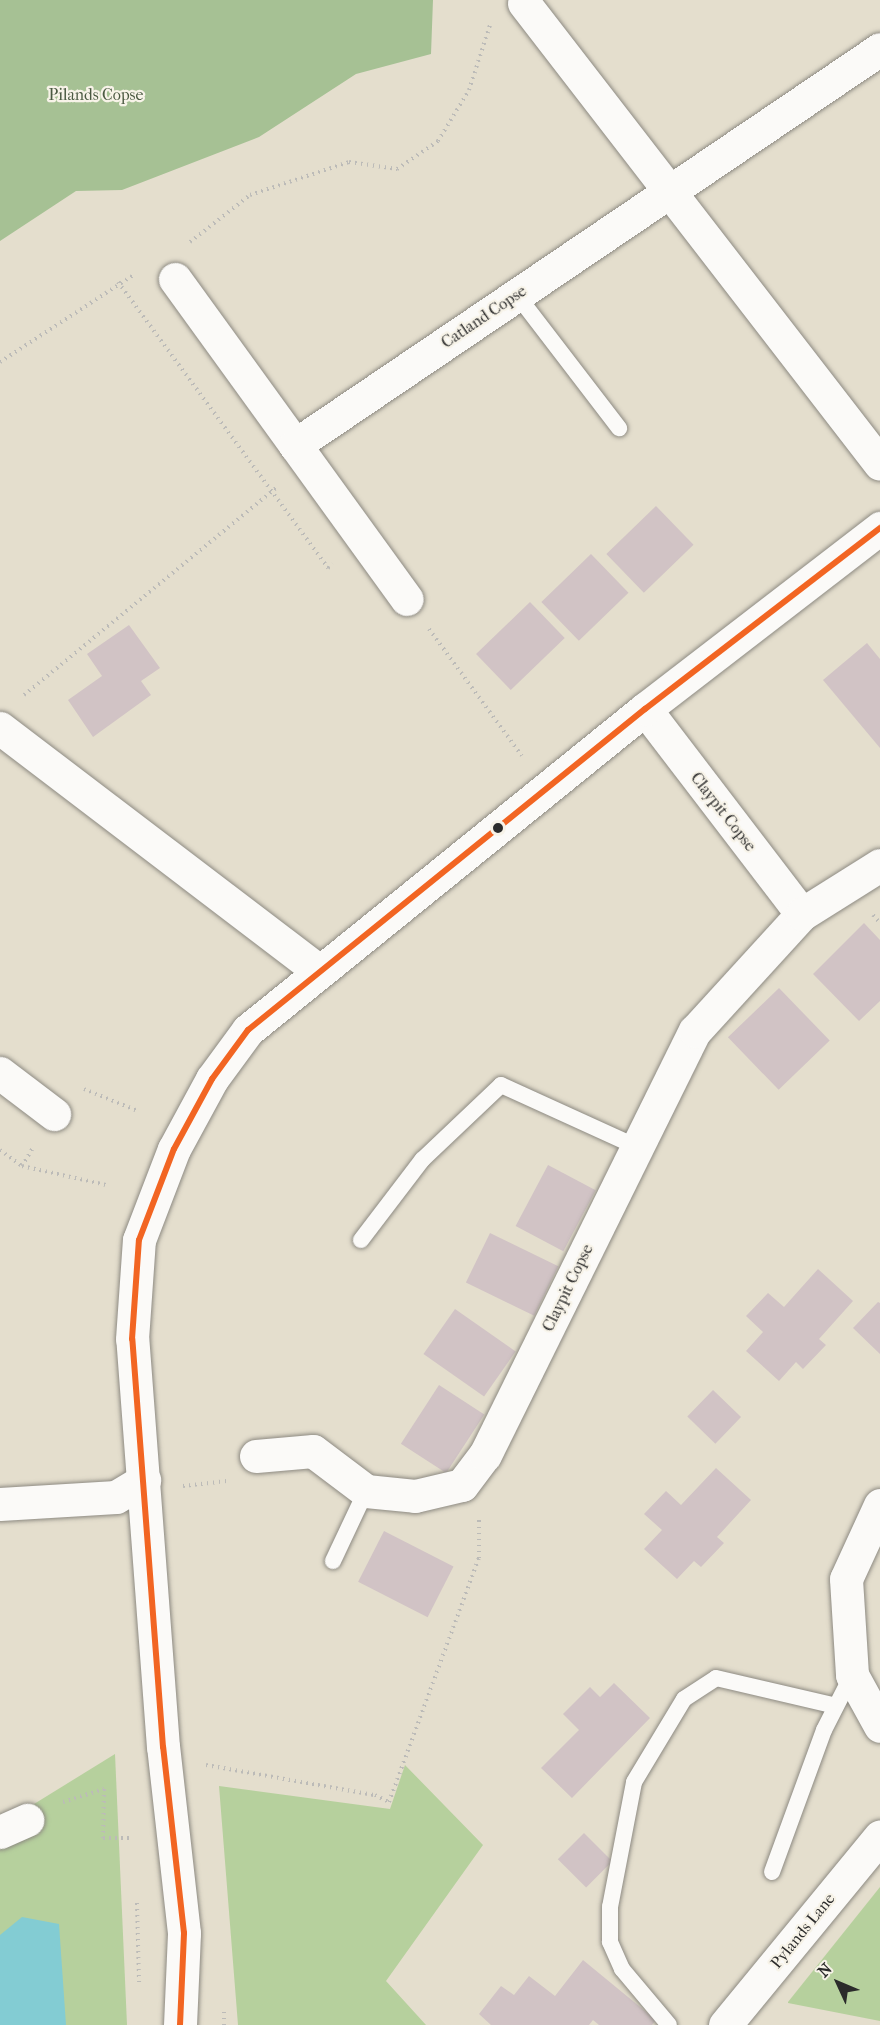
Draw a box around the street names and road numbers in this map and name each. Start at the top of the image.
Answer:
street label: Catland Copse [438,282,530,352]
street label: Claypit Copse [686,769,760,855]
street label: Claypit Copse [539,1241,597,1335]
street label: Pylands Lane [767,1889,839,1973]

